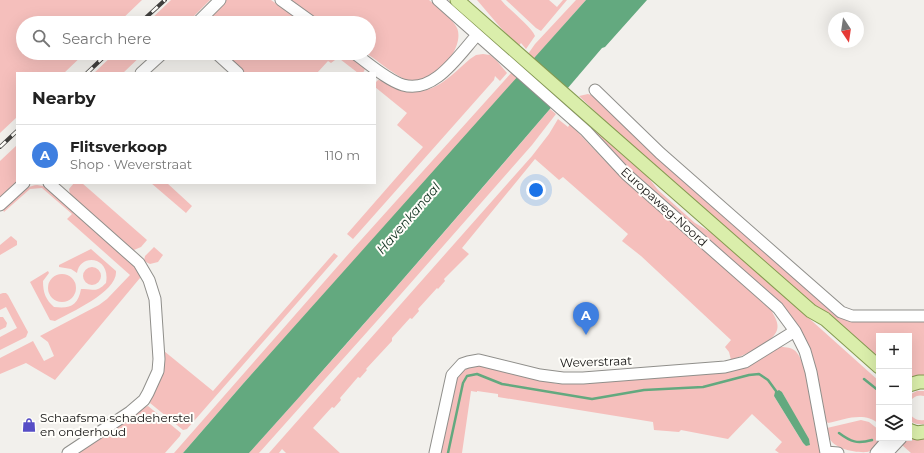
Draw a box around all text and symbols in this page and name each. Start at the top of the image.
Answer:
north arrow [828,12,864,48]
search box [16,16,376,60]
icon: search [30,27,52,49]
text: Search here [62,29,151,48]
text: Nearby [32,88,96,108]
text: Flitsverkoop [70,137,167,156]
text: A [40,147,50,163]
text: 110 m [325,147,360,163]
text: Shop · Weverstraat [70,156,192,172]
street label: Europaweg-Noord [618,164,711,249]
water label: Havenkanaal [373,179,444,257]
your location [526,180,546,200]
pin: A [573,302,599,335]
map controls [876,333,912,441]
button: + [876,333,912,369]
street label: Weverstraat [560,353,632,370]
button: − [876,369,912,405]
button: layers [876,405,912,441]
place label: Schaafsma schadeherstel en onderhoud [40,410,193,439]
shop icon: Schaafsma schadeherstel en onderhoud [21,417,37,433]

